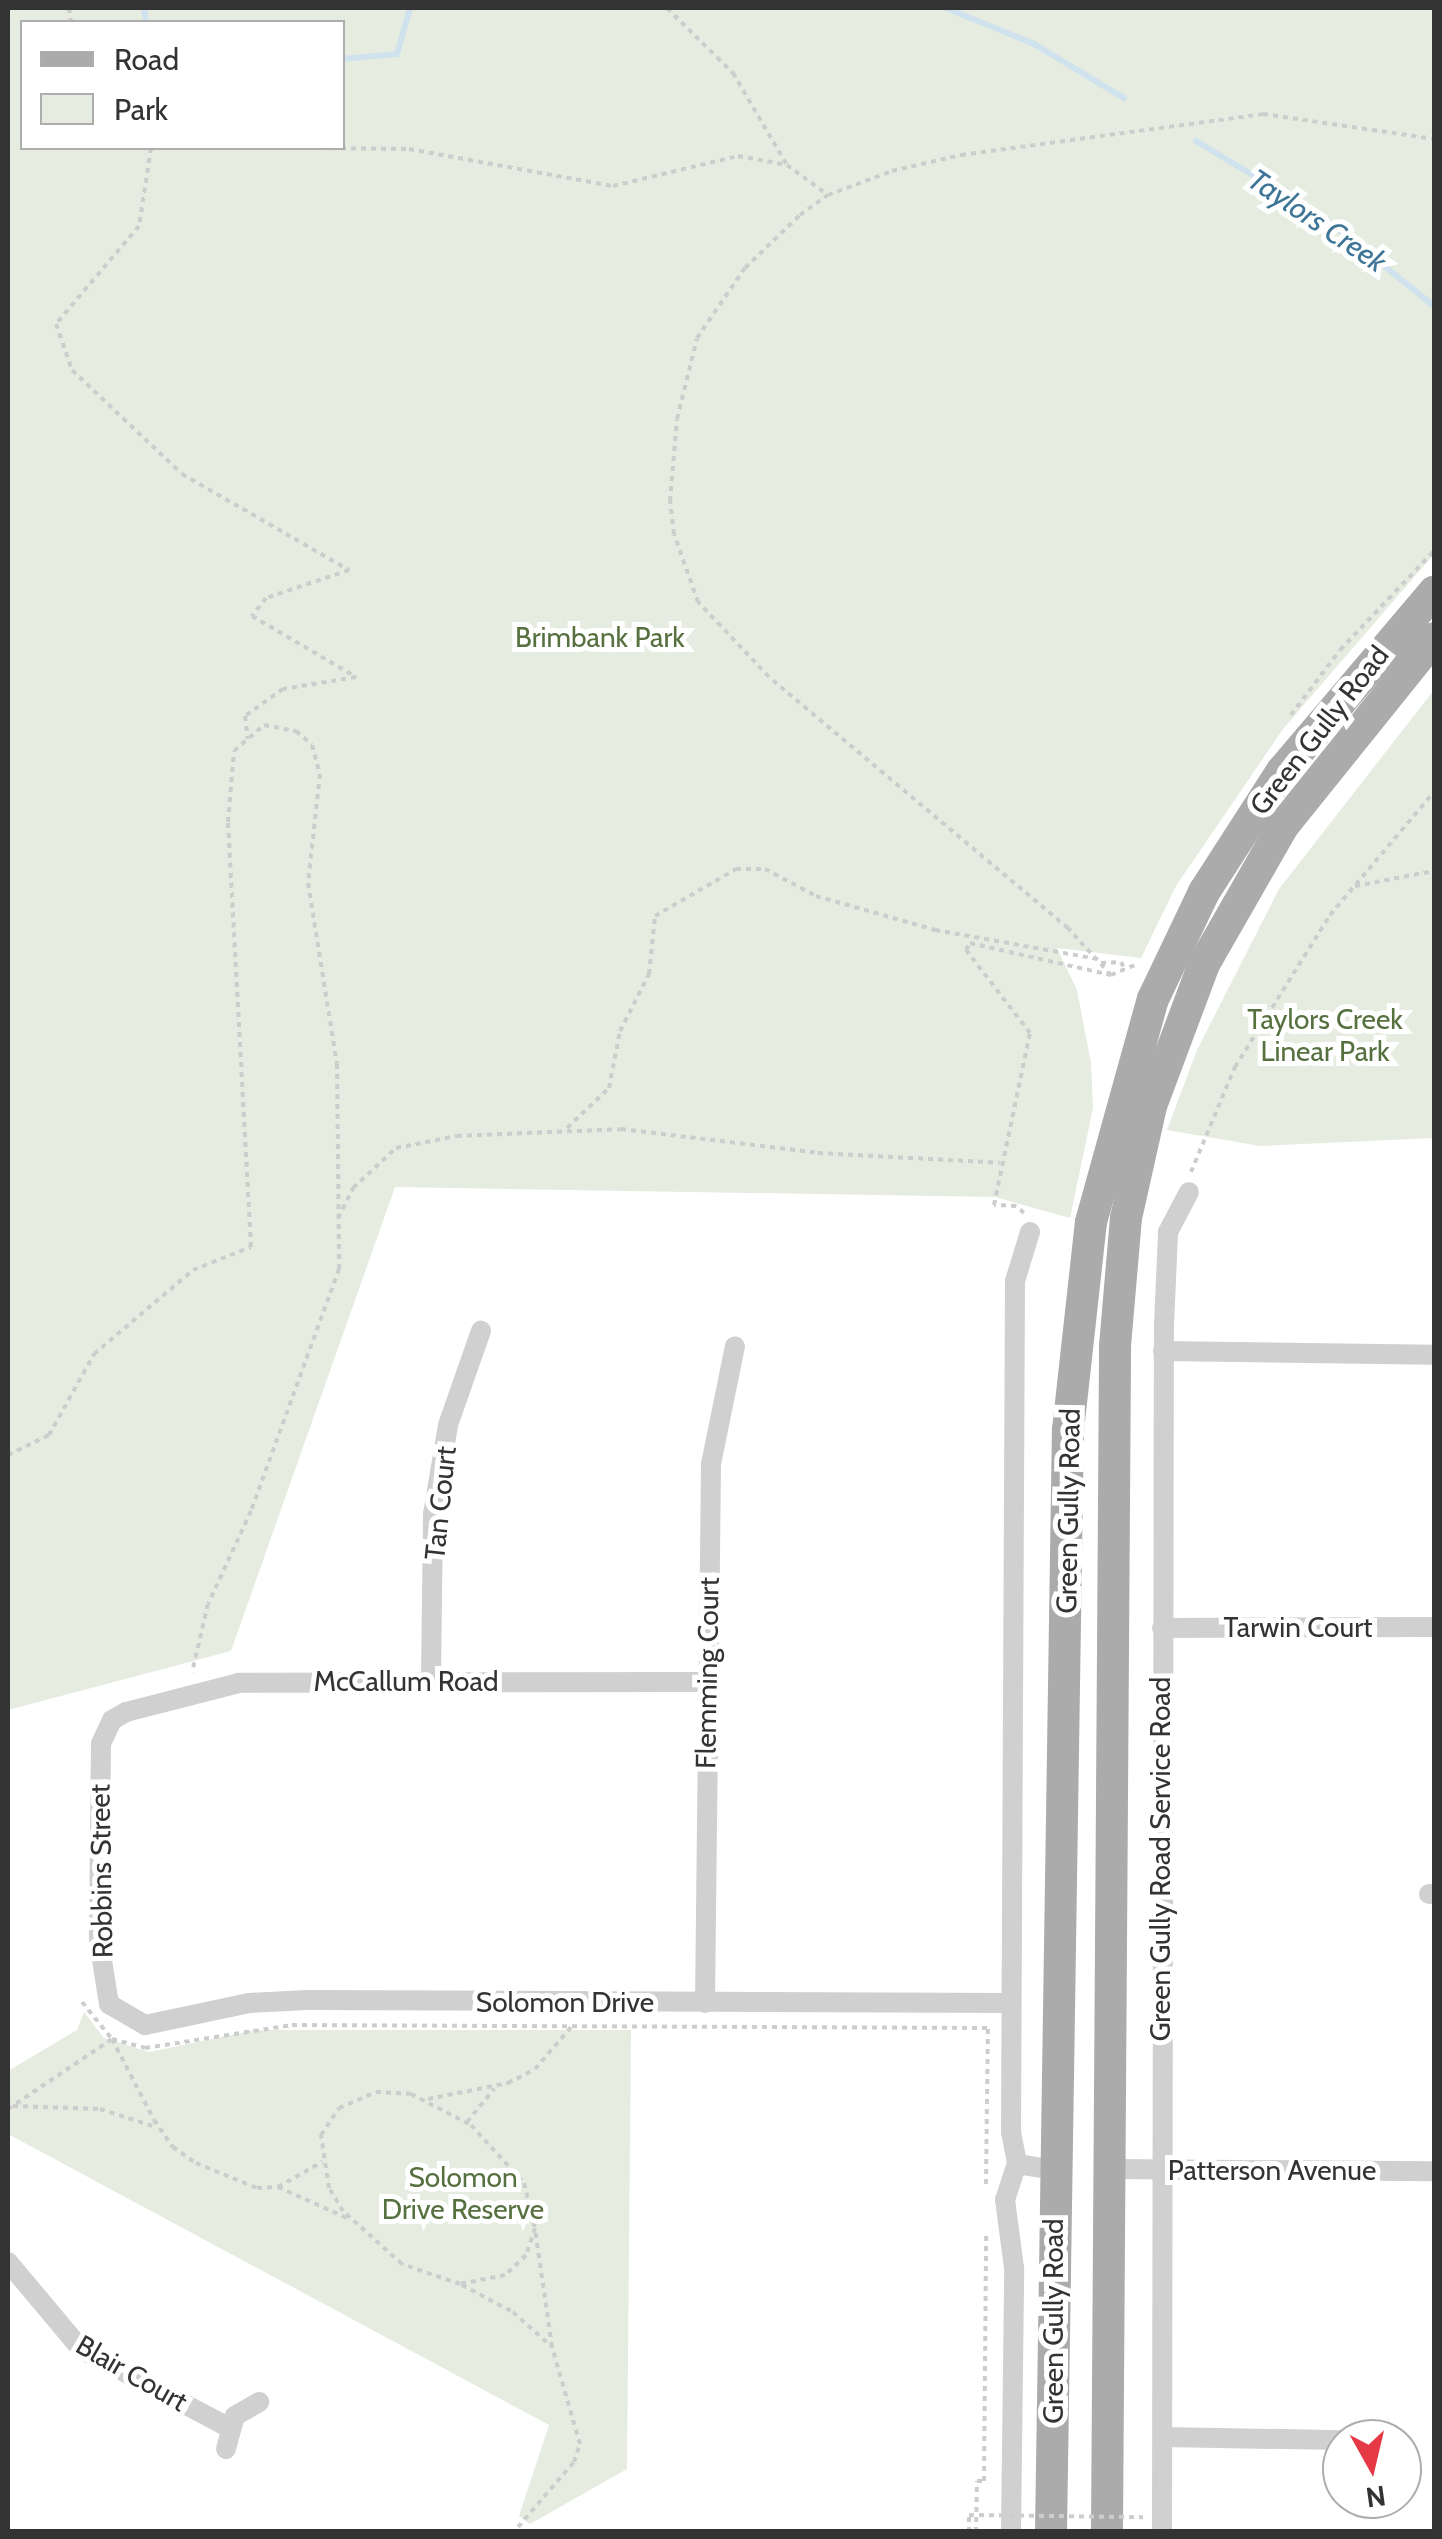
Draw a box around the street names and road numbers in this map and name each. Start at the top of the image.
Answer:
street label: Green Gully Road [1243,639,1395,821]
street label: Green Gully Road [1049,1408,1087,1614]
street label: Tan Court [417,1445,463,1561]
street label: Flemming Court [689,1577,725,1769]
street label: Tarwin Court [1224,1610,1372,1644]
street label: McCallum Road [314,1664,498,1698]
street label: Green Gully Road Service Road [1143,1677,1177,2041]
street label: Robbins Street [83,1784,119,1958]
street label: Solomon Drive [476,1985,654,2019]
street label: Patterson Avenue [1168,2153,1376,2187]
street label: Green Gully Road [1036,2218,1070,2424]
street label: Blair Court [70,2328,194,2418]

